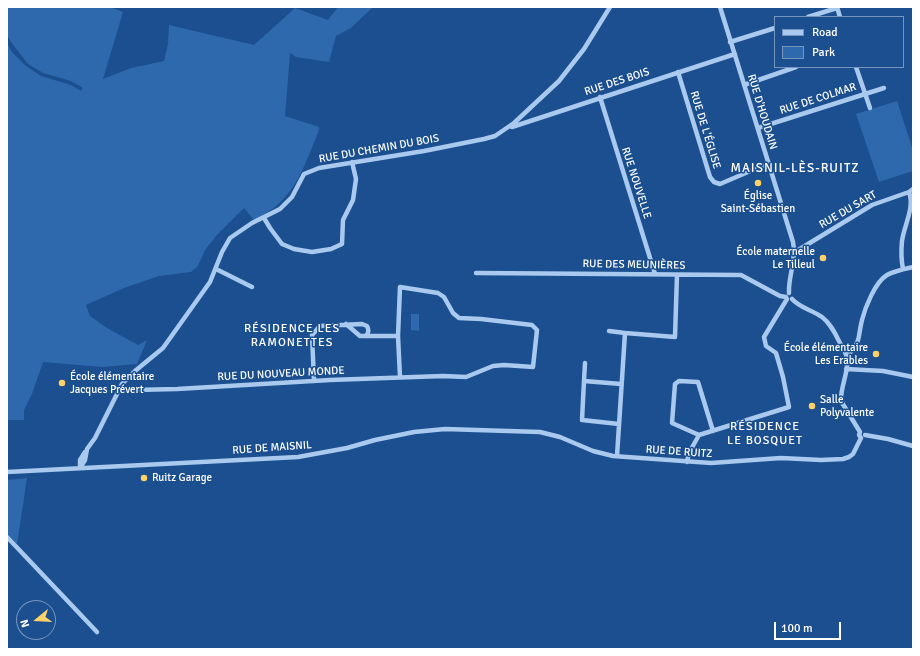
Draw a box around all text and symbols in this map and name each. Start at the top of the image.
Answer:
legend [774,16,904,68]
text: Road [812,25,838,40]
text: Park [812,45,835,60]
street label: RUE DES BOIS [583,65,651,99]
street label: RUE D'HOUDAIN [744,73,780,151]
street label: RUE DE COLMAR [778,80,858,118]
street label: RUE DE L'ÉGLISE [687,90,723,170]
street label: RUE DU CHEMIN DU BOIS [318,132,440,166]
street label: RUE NOUVELLE [618,146,654,220]
district label: MAISNIL-LÈS-RUITZ [730,161,860,177]
marker: Église Saint-Sébastien [753,178,763,188]
street label: RUE DU SART [817,188,879,232]
place label: Église Saint-Sébastien [721,189,795,215]
place label: École maternelle Le Tilleul [736,245,815,271]
marker: École maternelle Le Tilleul [818,253,828,263]
street label: RUE DES MEUNIÈRES [583,258,685,272]
district label: RÉSIDENCE LES RAMONETTES [244,322,340,350]
place label: École élémentaire Les Erables [784,341,868,367]
marker: École élémentaire Les Erables [871,349,881,359]
street label: RUE DU NOUVEAU MONDE [217,364,345,384]
place label: École élémentaire Jacques Prévert [70,370,154,396]
marker: École élémentaire Jacques Prévert [57,378,67,388]
place label: Salle Polyvalente [820,393,874,419]
marker: Salle Polyvalente [807,401,817,411]
district label: RÉSIDENCE LE BOSQUET [727,420,803,448]
street label: RUE DE MAISNIL [232,439,312,457]
street label: RUE DE RUITZ [645,443,713,461]
place label: Ruitz Garage [152,471,212,485]
marker: Ruitz Garage [139,473,149,483]
north arrow [16,600,56,640]
scale bar [776,614,843,640]
text: N [18,618,32,629]
text: 100 m [781,621,813,636]

